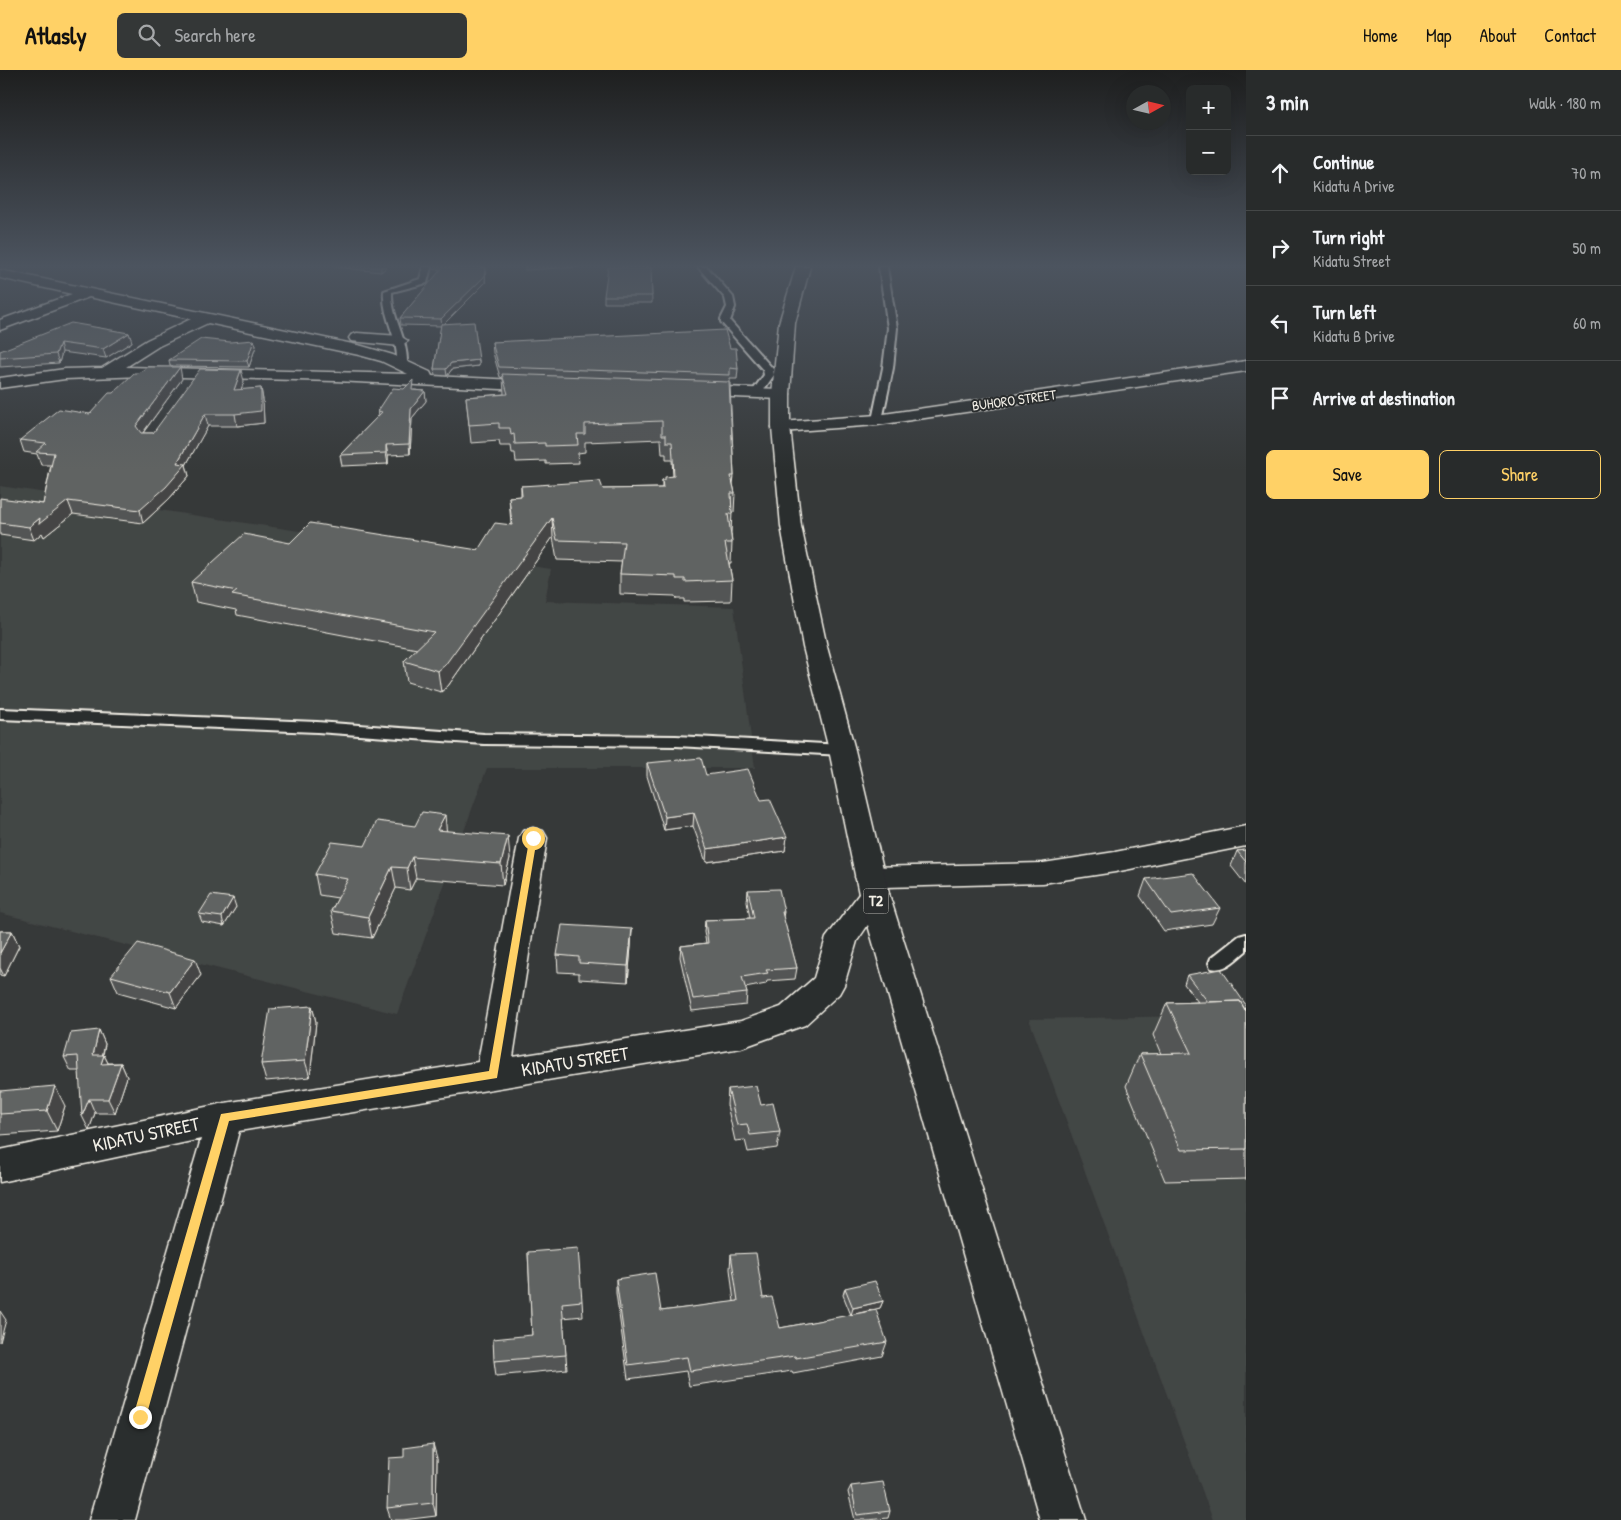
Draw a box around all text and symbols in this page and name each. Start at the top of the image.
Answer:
search box [117,13,467,58]
text: Atlasly [25,19,87,51]
icon: search [135,21,163,49]
text: Search here [175,22,256,48]
text: Home [1363,23,1398,48]
text: Map [1426,23,1451,48]
text: About [1479,23,1516,48]
text: Contact [1544,23,1596,48]
north arrow [1126,85,1171,130]
map controls [1186,85,1231,175]
button: + [1186,85,1231,130]
text: 3 min [1266,88,1309,117]
text: Walk · 180 m [1529,92,1601,114]
button: − [1186,130,1231,175]
text: Continue [1313,149,1374,175]
icon: ahead [1266,159,1294,187]
text: 70 m [1571,162,1601,184]
text: Kidatu A Drive [1313,175,1395,197]
text: Turn right [1313,224,1384,250]
icon: right [1266,234,1294,262]
text: 50 m [1573,237,1601,259]
text: Kidatu Street [1313,250,1390,272]
text: Turn left [1313,299,1376,325]
icon: left [1266,309,1294,337]
text: 60 m [1573,312,1601,334]
text: Kidatu B Drive [1313,325,1395,347]
street label: BUHORO STREET [971,384,1058,415]
icon: arrive [1266,384,1294,412]
text: Arrive at destination [1313,385,1455,411]
button: Save [1266,450,1429,499]
button: Share [1439,450,1601,499]
route start [522,827,545,850]
road number: T2 [864,888,888,914]
street label: KIDATU STREET [519,1040,632,1082]
street label: KIDATU STREET [90,1110,203,1158]
route end [129,1406,152,1429]

